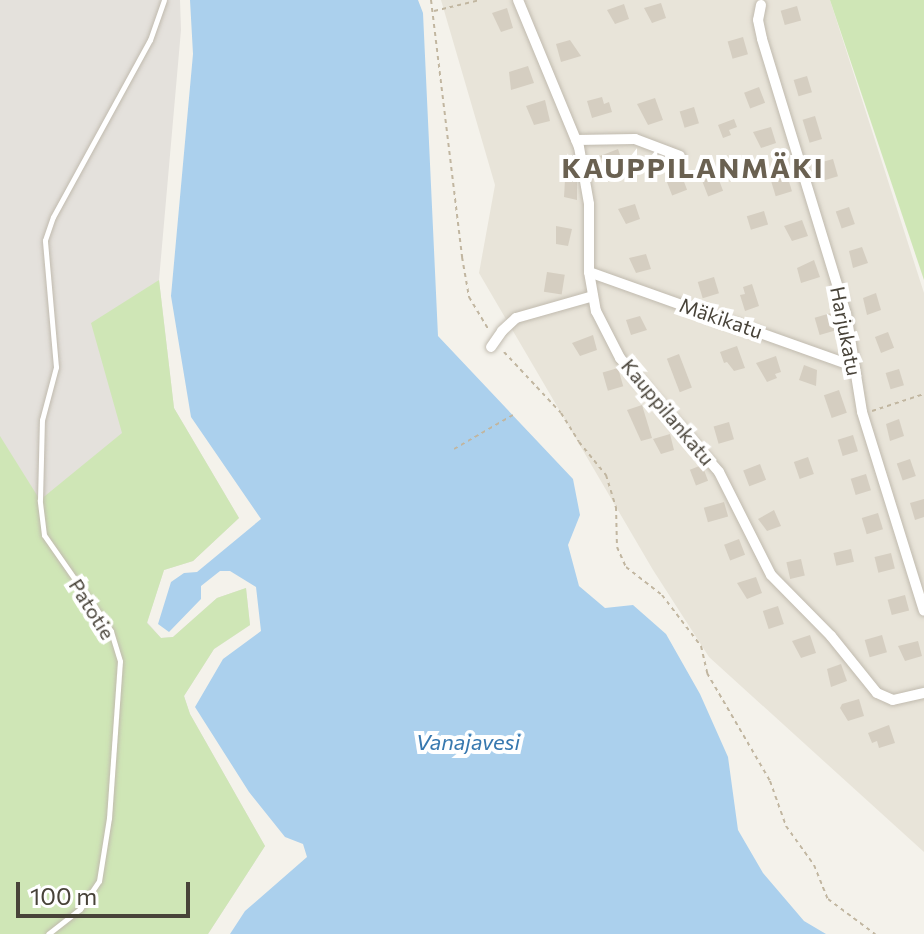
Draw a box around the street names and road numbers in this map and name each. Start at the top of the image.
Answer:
street label: Harjukatu [826,284,866,378]
street label: Mäkikatu [676,293,766,343]
street label: Kauppilankatu [617,354,719,470]
street label: Patotie [64,574,120,644]

